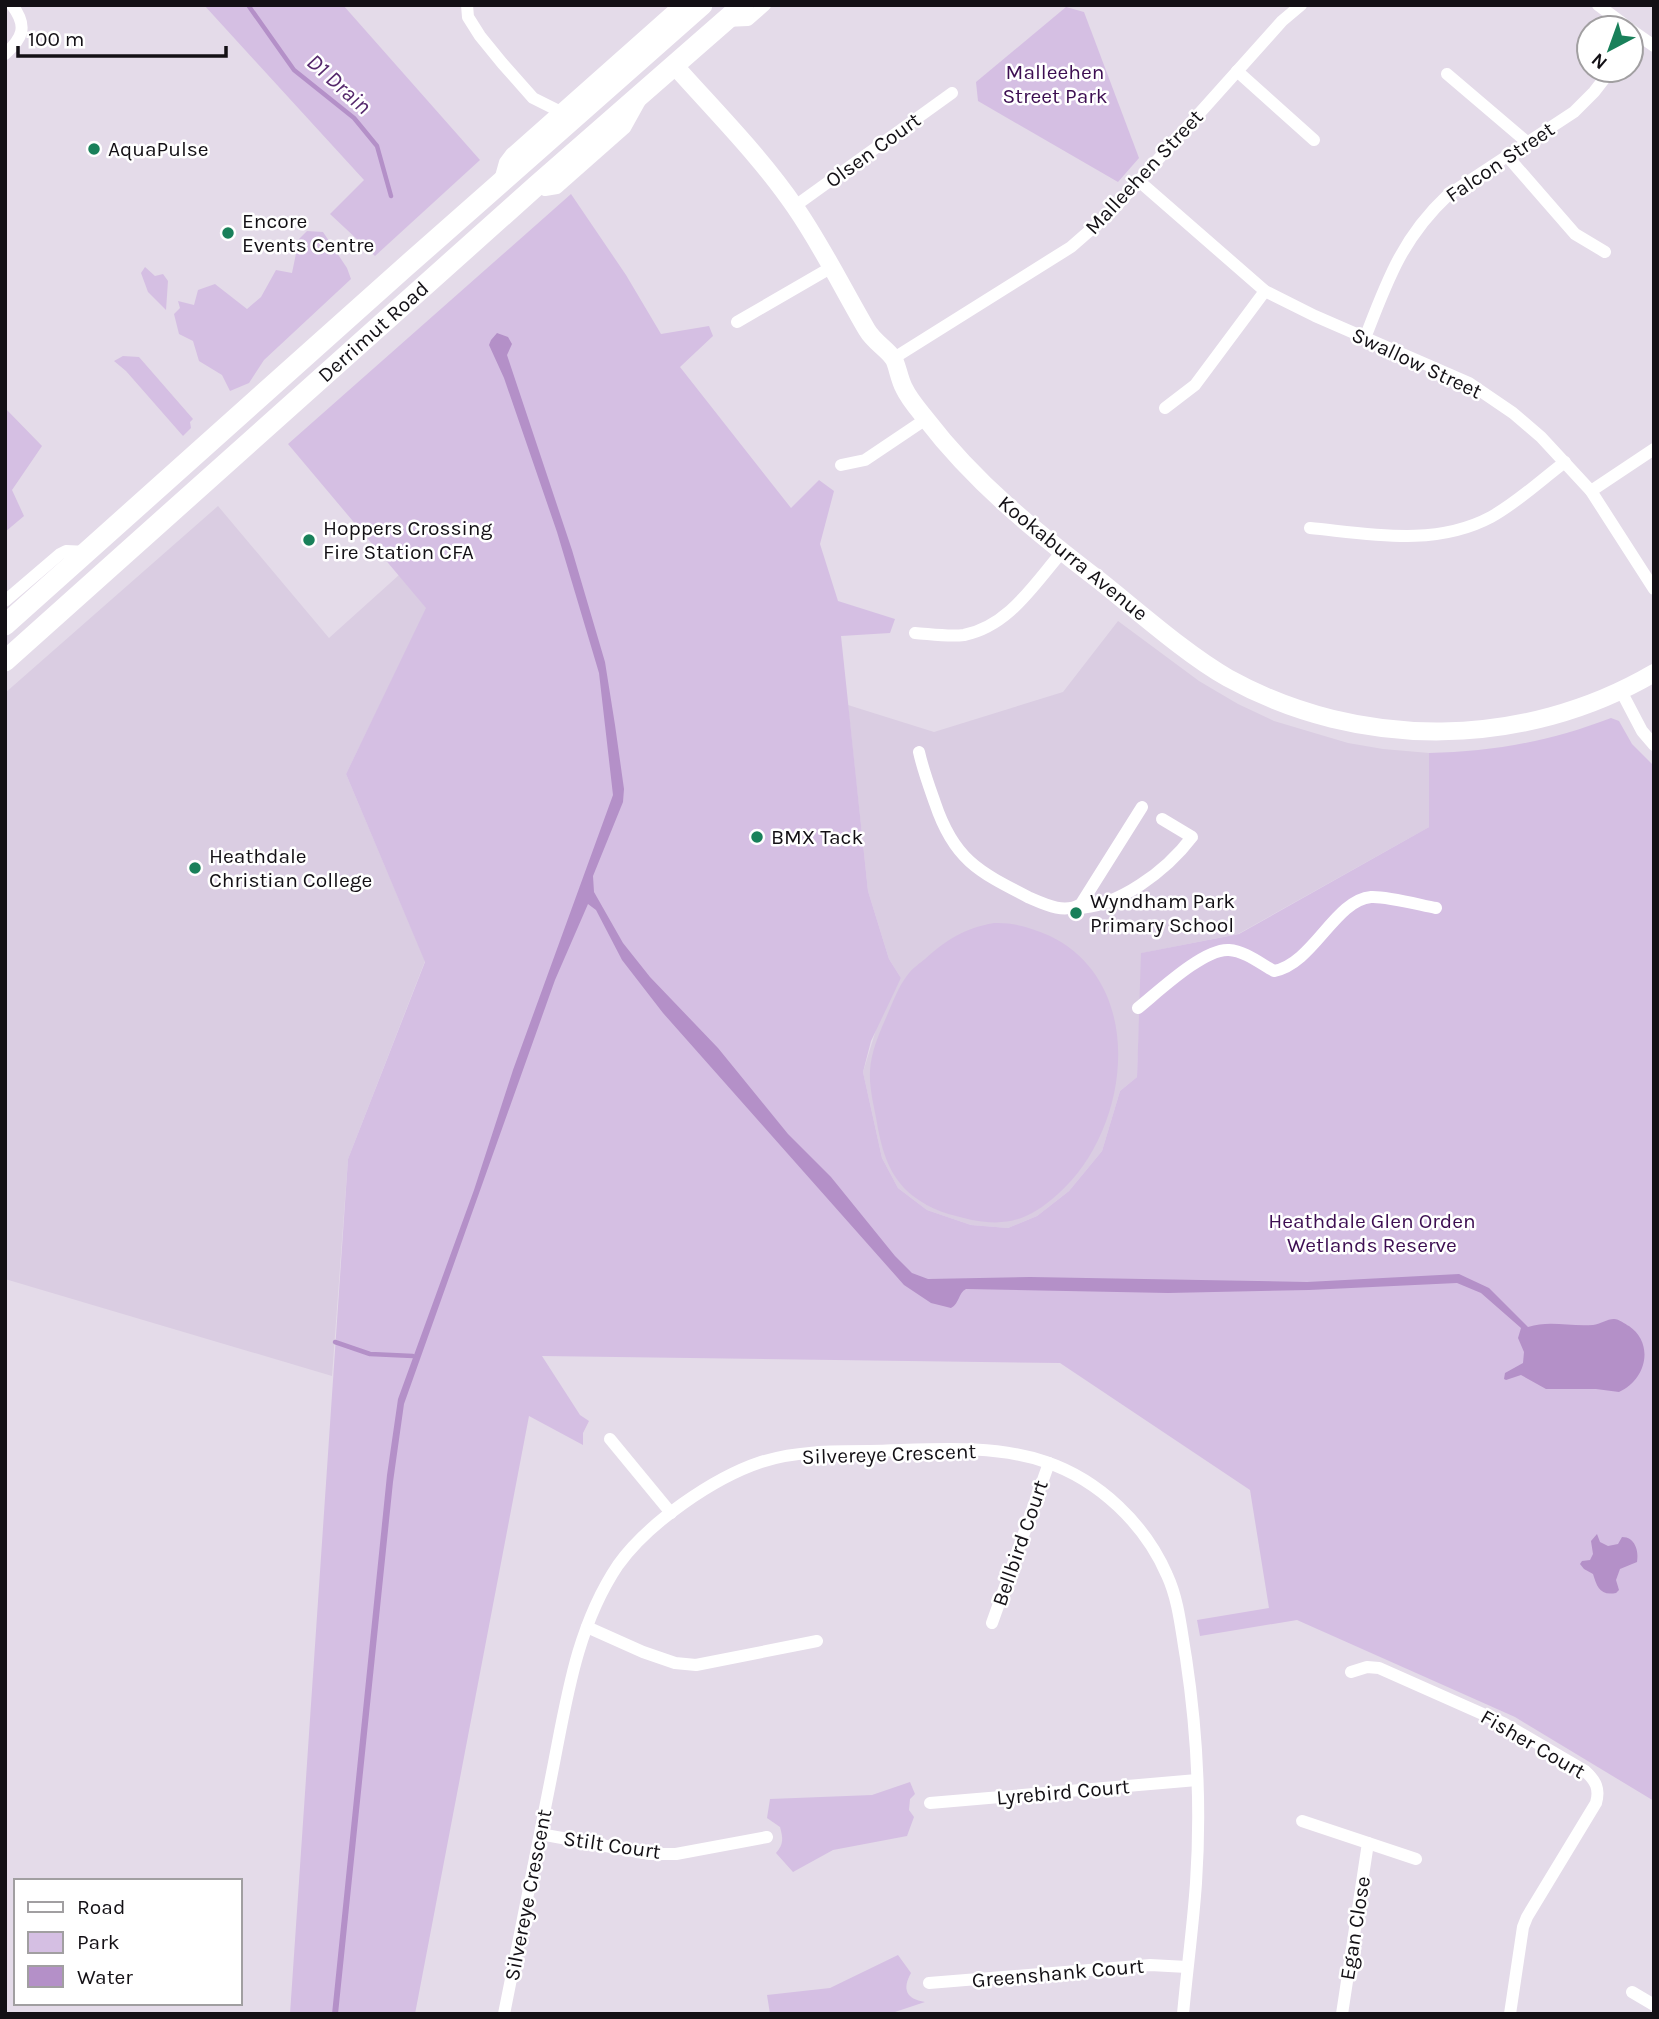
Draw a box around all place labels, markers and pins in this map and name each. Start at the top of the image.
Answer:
place label: AquaPulse [108,137,209,161]
marker: AquaPulse [86,141,102,157]
place label: Encore Events Centre [242,209,374,257]
marker: Encore Events Centre [220,225,236,241]
place label: Hoppers Crossing Fire Station CFA [323,516,492,564]
marker: Hoppers Crossing Fire Station CFA [301,532,317,548]
place label: BMX Tack [771,825,863,849]
marker: BMX Tack [749,829,765,845]
place label: Heathdale Christian College [209,844,372,892]
marker: Heathdale Christian College [187,860,203,876]
place label: Wyndham Park Primary School [1090,889,1235,937]
marker: Wyndham Park Primary School [1068,905,1084,921]

